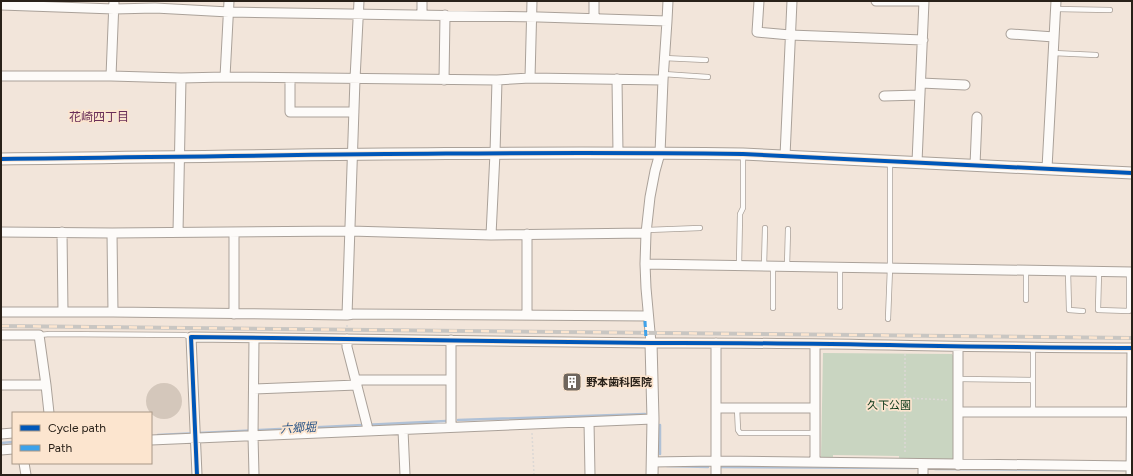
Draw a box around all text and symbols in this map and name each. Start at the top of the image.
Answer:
district label: 花崎四丁目 [69,110,129,124]
building icon: 野本歯科医院 [561,371,583,393]
place label: 野本歯科医院 [586,376,652,389]
park label: 久下公園 [867,399,911,412]
legend [12,412,152,464]
water label: 六郷堀 [280,420,318,436]
text: Cycle path [48,421,106,435]
text: Path [48,441,72,455]

